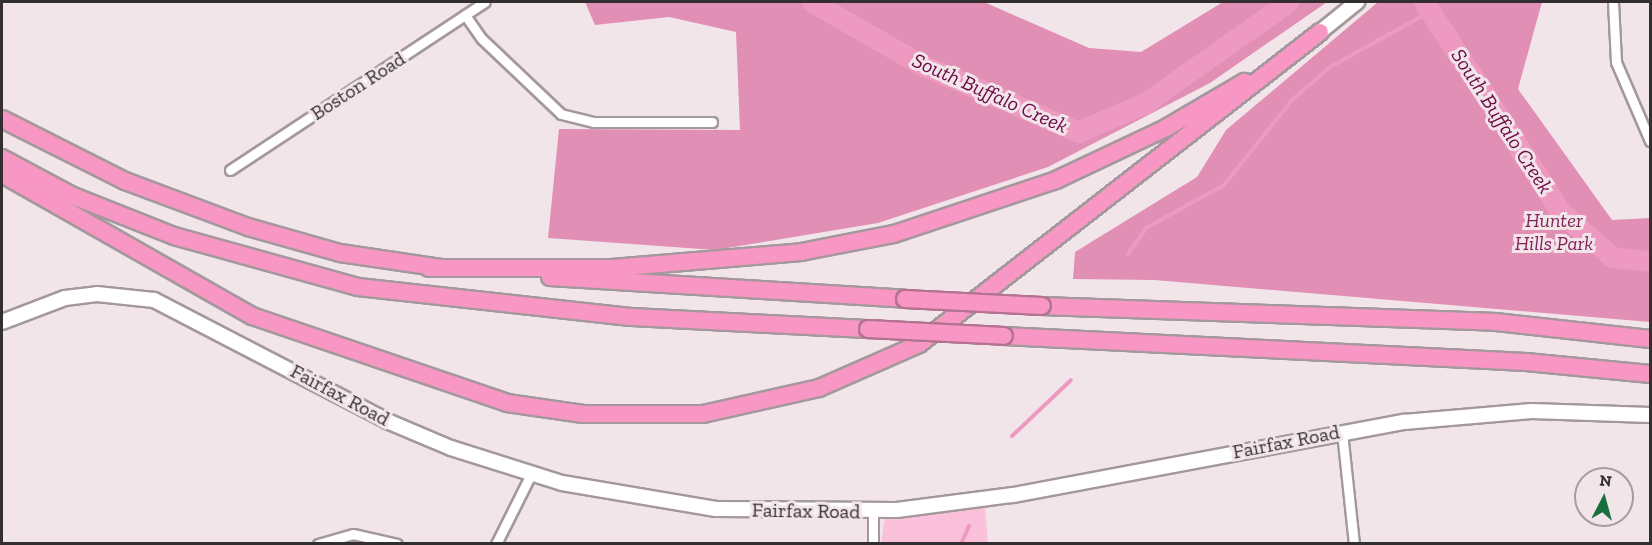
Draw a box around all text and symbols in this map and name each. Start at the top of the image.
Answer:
water label: South Buffalo Creek [1446,44,1558,198]
street label: Boston Road [306,47,410,125]
water label: South Buffalo Creek [908,47,1072,139]
park label: Hunter Hills Park [1515,209,1593,256]
street label: Fairfax Road [287,359,393,431]
street label: Fairfax Road [1230,420,1342,464]
north arrow [1574,467,1634,527]
text: N [1599,471,1613,491]
street label: Fairfax Road [752,498,860,524]

